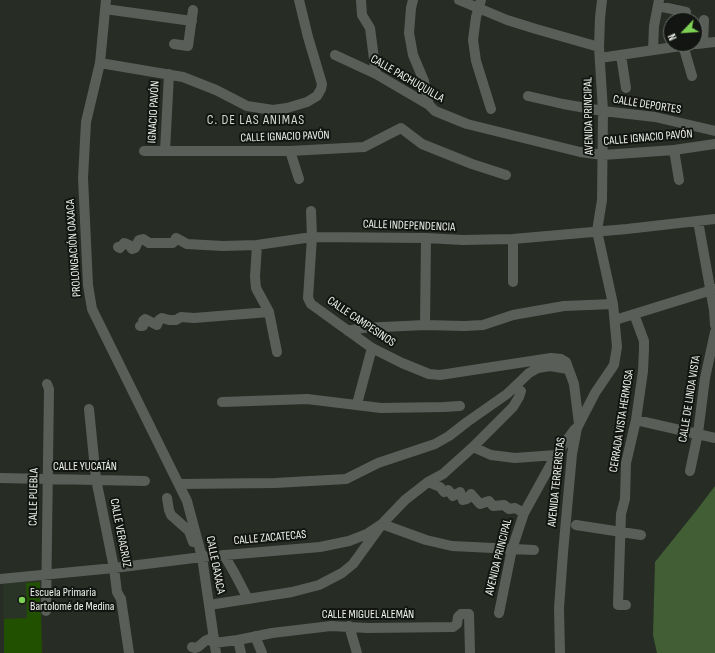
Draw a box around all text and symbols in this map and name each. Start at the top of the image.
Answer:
north arrow [663,12,703,52]
text: N [665,31,680,42]
street label: CALLE PACHUQUILLA [368,52,446,106]
street label: AVENIDA PRINCIPAL [581,77,597,155]
street label: IGNACIO PAVÓN [145,80,163,144]
street label: CALLE DEPORTES [612,93,682,117]
district label: C. DE LAS ANIMAS [207,112,305,128]
street label: CALLE IGNACIO PAVÓN [603,127,693,149]
street label: CALLE IGNACIO PAVÓN [240,128,330,146]
street label: PROLONGACIÓN OAXACA [63,199,85,297]
street label: CALLE INDEPENDENCIA [362,217,456,235]
street label: CALLE CAMPESINOS [324,294,398,350]
street label: CALLE DE LINDA VISTA [676,355,704,443]
street label: CERRADA VISTA HERMOSA [607,369,637,473]
street label: AVENIDA TERRERISTAS [545,436,569,528]
street label: CALLE YUCATÁN [53,460,117,474]
street label: CALLE PUEBLA [26,468,42,526]
street label: CALLE VERACRUZ [106,497,134,569]
street label: AVENIDA PRINCIPAL [483,517,515,597]
street label: CALLE ZACATECAS [233,528,307,548]
street label: CALLE OAXACA [202,535,228,595]
place label: Escuela Primaria Bartolomé de Medina [30,586,114,614]
marker: Escuela Primaria Bartolomé de Medina [17,595,27,605]
street label: CALLE MIGUEL ALEMÁN [322,608,414,622]

